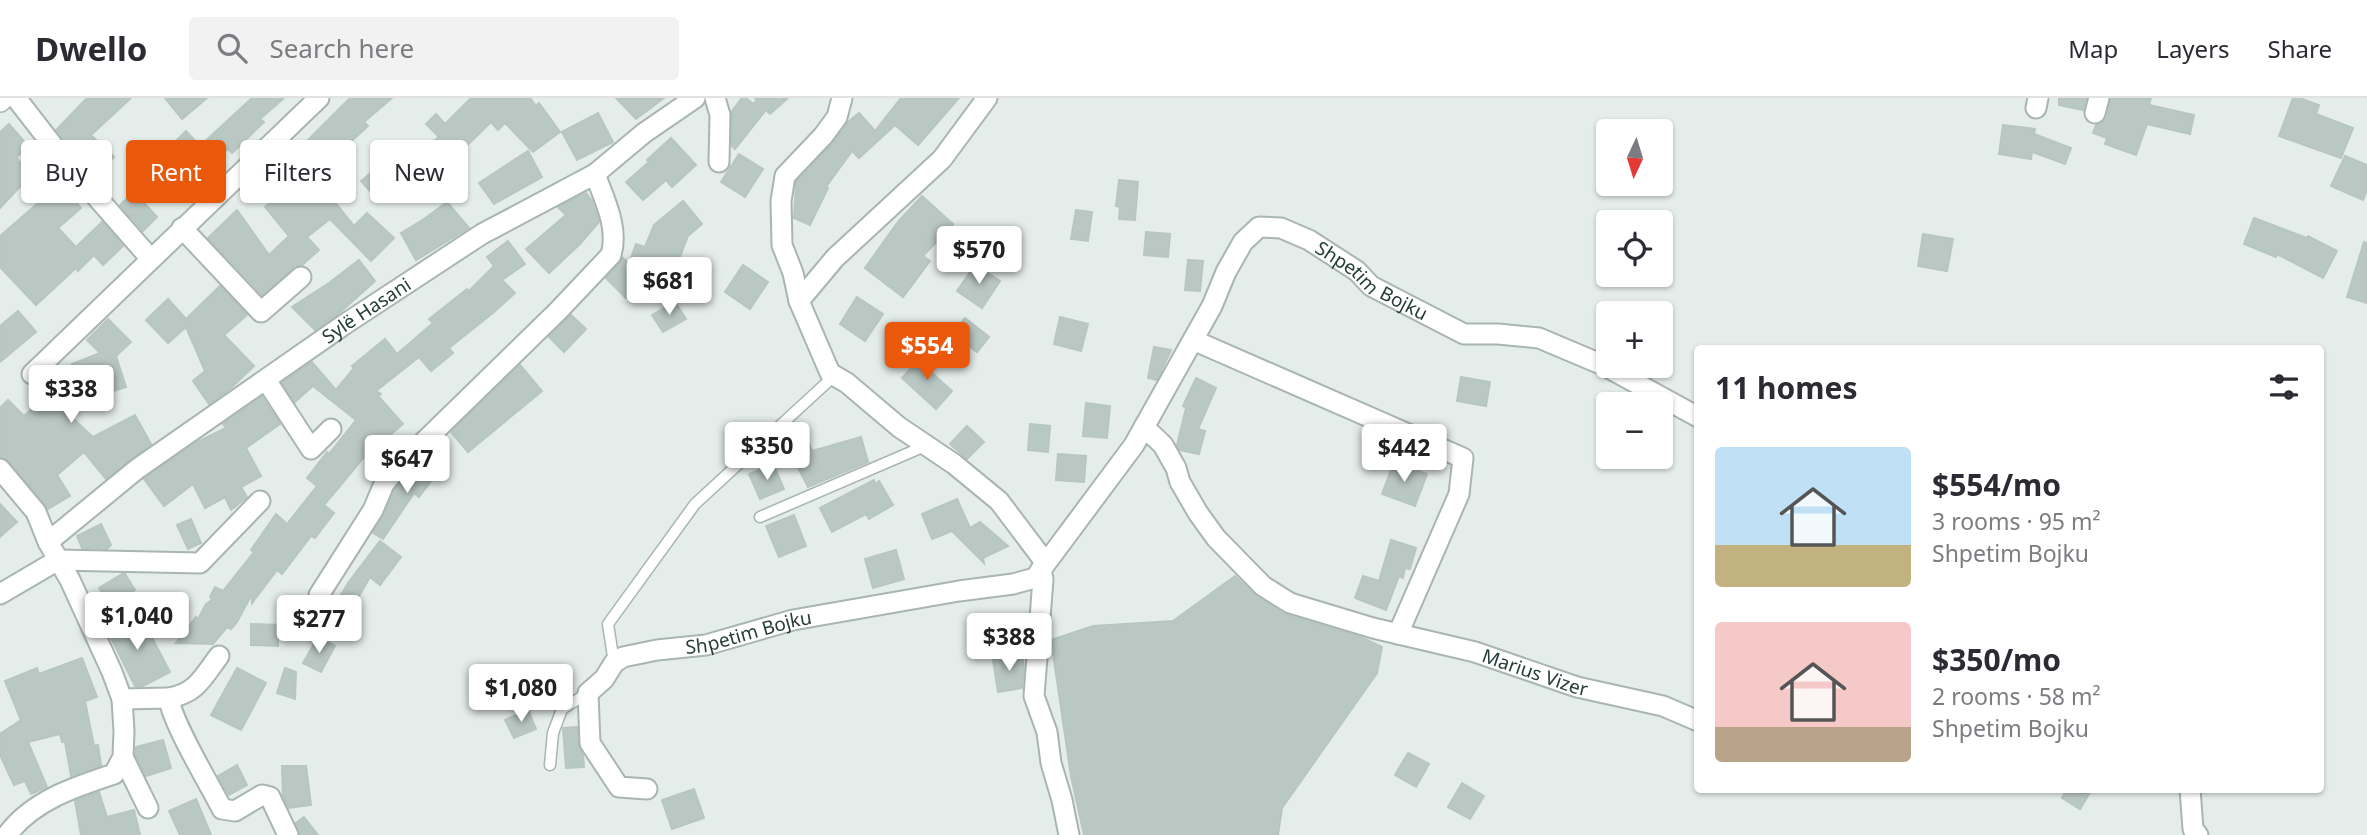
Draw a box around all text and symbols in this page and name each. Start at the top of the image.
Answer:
search box [189,17,679,80]
text: Dwello [35,26,147,71]
icon: search [213,29,251,67]
text: Search here [269,30,414,66]
text: Map [2068,32,2118,65]
text: Layers [2156,32,2230,65]
text: Share [2268,32,2332,65]
north arrow [1596,119,1673,196]
map controls [1596,119,1673,469]
chip: Buy [21,140,112,203]
chip: Rent [126,140,226,203]
chip: Filters [240,140,356,203]
chip: New [370,140,468,203]
button: locate [1596,210,1673,287]
pin: $570 [938,226,1020,286]
text: $570 [953,233,1005,265]
street label: Shpetim Bojku [1311,235,1432,326]
pin: $681 [628,258,710,317]
text: $681 [643,264,695,296]
street label: Sylë Hasani [317,271,416,349]
button: + [1596,301,1673,378]
pin: $554 [886,322,968,382]
text: $554 [901,329,953,361]
pin: $338 [30,366,112,425]
text: 11 homes [1715,367,1858,408]
icon: filters [2265,368,2303,406]
text: $338 [45,372,97,404]
button: − [1596,392,1673,469]
pin: $350 [726,422,808,482]
pin: $442 [1363,424,1445,484]
text: $350 [741,429,793,461]
text: $442 [1378,431,1430,463]
pin: $647 [366,436,448,495]
text: $647 [381,442,433,474]
text: $554/mo [1932,464,2061,505]
icon: home [1771,475,1855,559]
text: 3 rooms · 95 m² [1932,505,2101,537]
text: Shpetim Bojku [1932,537,2089,569]
pin: $1,040 [80,592,194,652]
pin: $277 [278,596,360,655]
text: $1,040 [101,599,173,631]
text: $277 [293,602,345,634]
street label: Shpetim Bojku [684,604,814,660]
pin: $388 [968,614,1050,673]
text: $388 [983,620,1035,652]
text: $350/mo [1932,639,2061,680]
street label: Marius Vizer [1479,642,1591,702]
icon: home [1771,650,1855,734]
pin: $1,080 [464,664,578,724]
text: $1,080 [485,671,557,703]
text: 2 rooms · 58 m² [1932,680,2101,712]
text: Shpetim Bojku [1932,712,2089,744]

